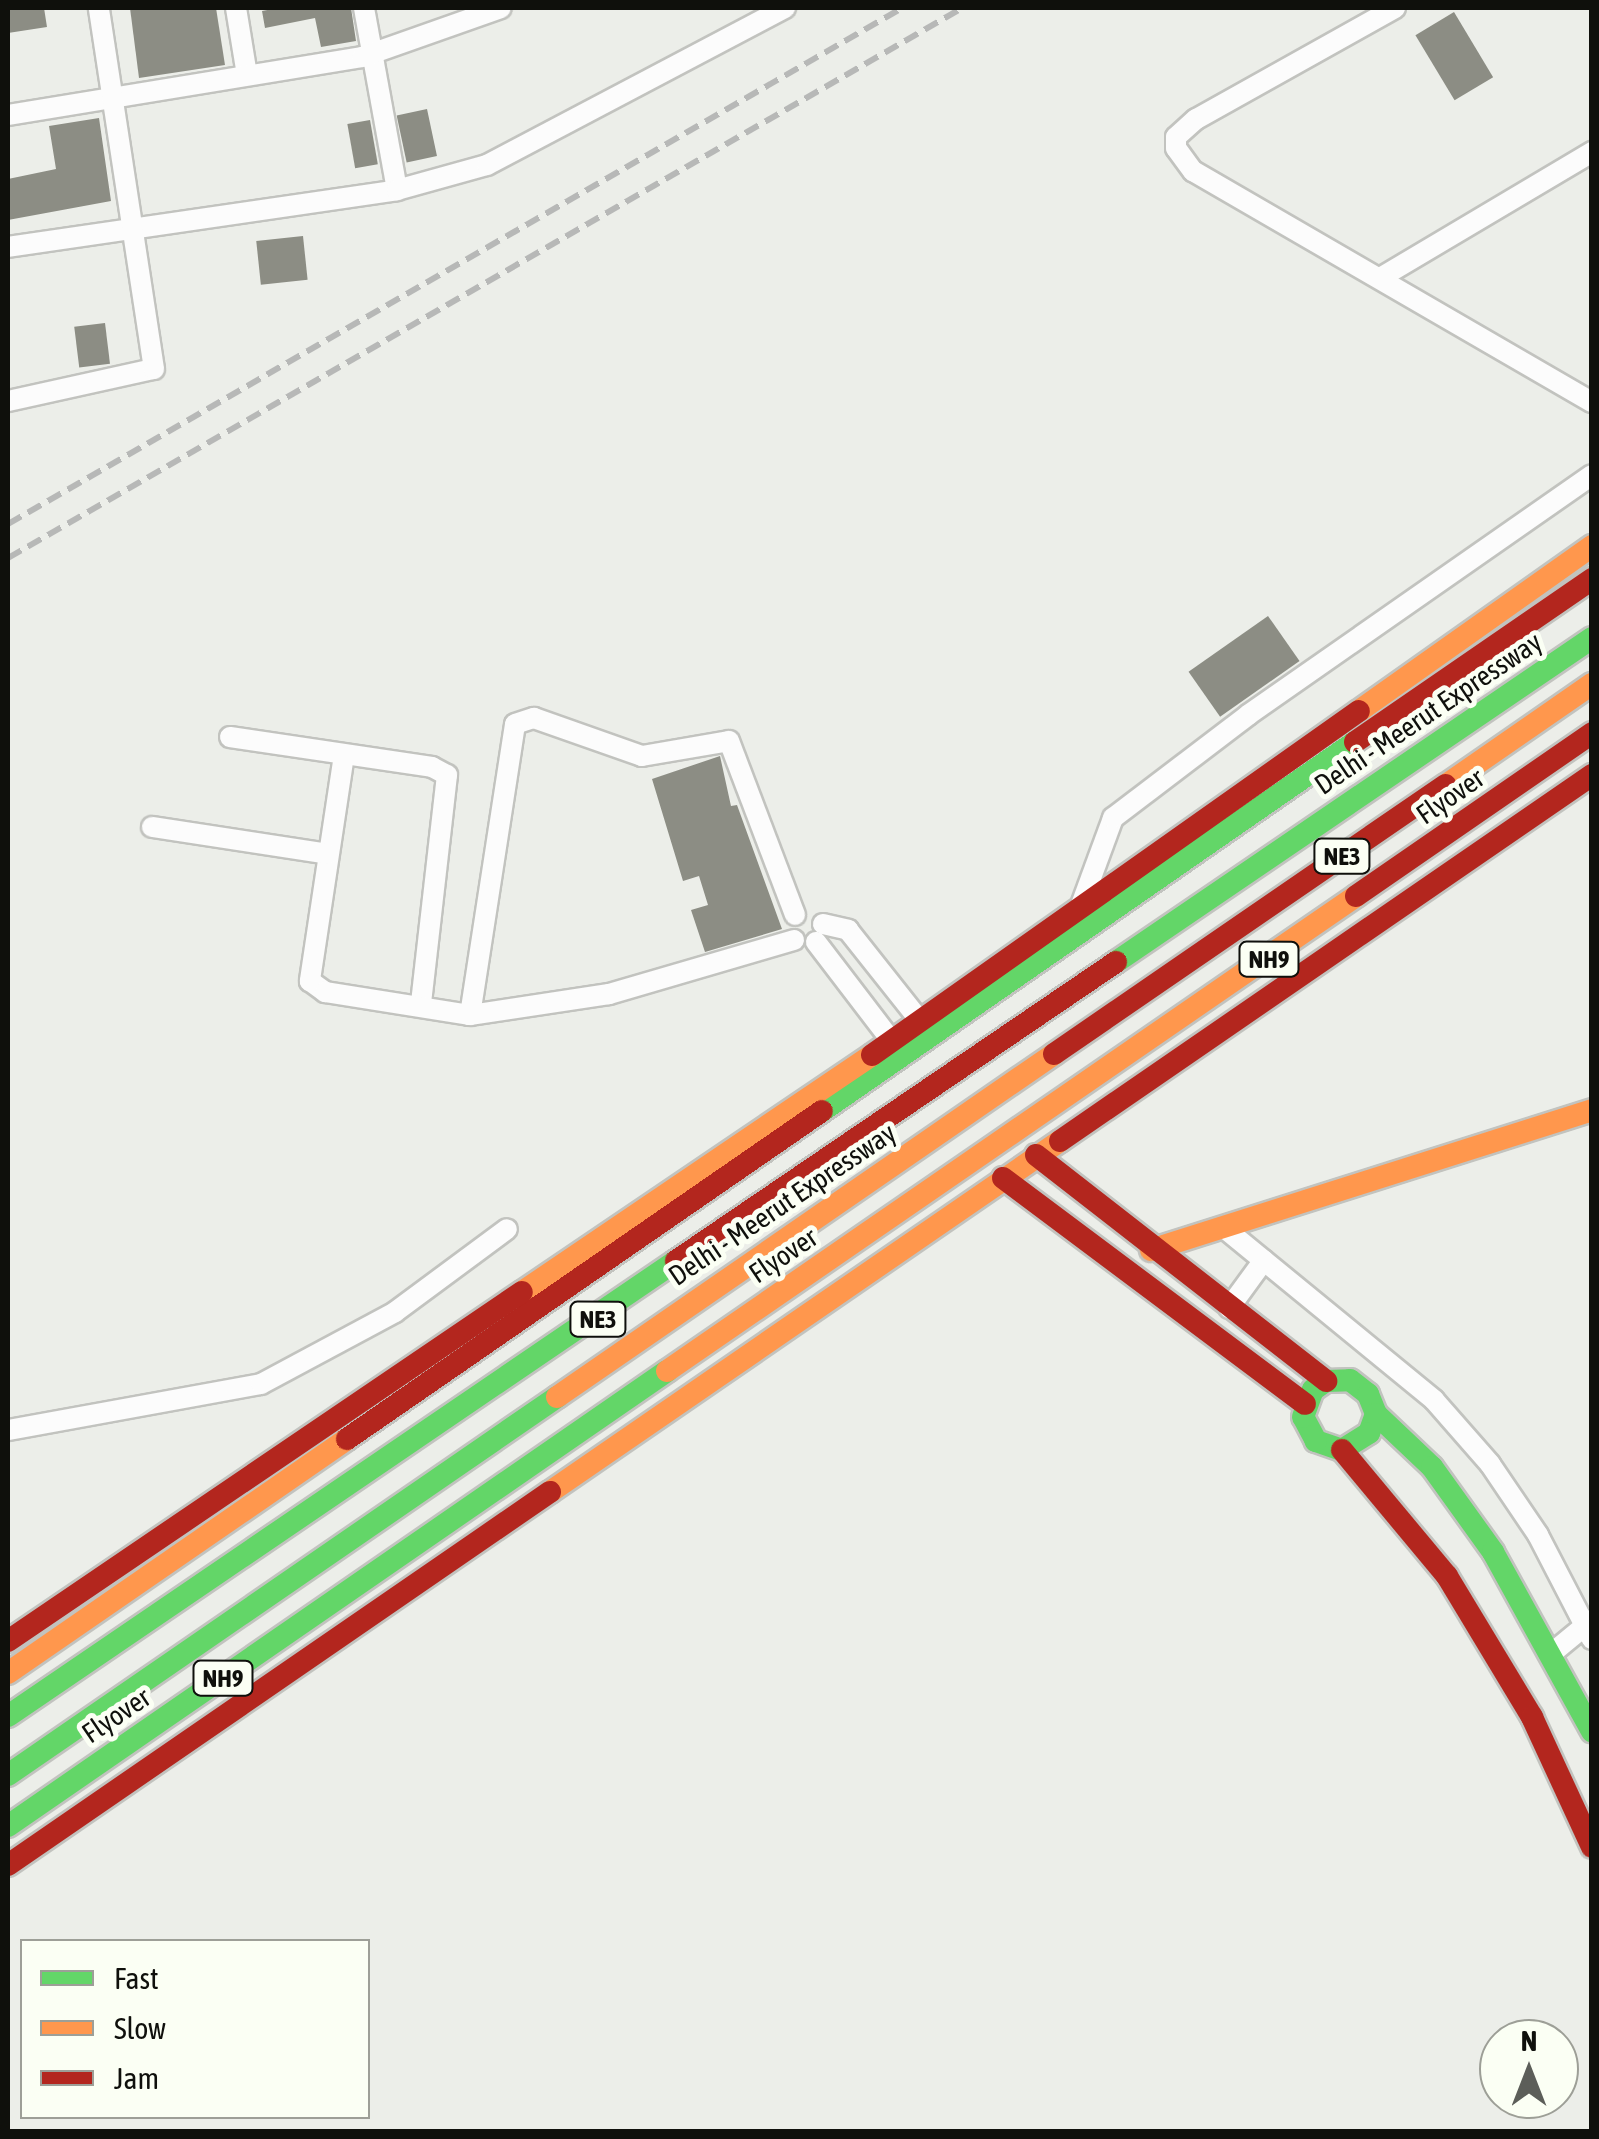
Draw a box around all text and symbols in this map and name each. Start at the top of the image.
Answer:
street label: Delhi - Meerut Expressway [1308,625,1548,801]
street label: Flyover [1410,761,1490,831]
road number: NE3 [1312,836,1372,876]
road number: NH9 [1236,939,1302,979]
street label: Delhi - Meerut Expressway [662,1116,902,1292]
street label: Flyover [743,1220,823,1290]
road number: NE3 [568,1299,628,1339]
road number: NH9 [190,1658,256,1698]
street label: Flyover [76,1680,156,1750]
legend [20,1939,370,2119]
text: Fast [114,1961,159,1995]
text: Slow [114,2011,166,2045]
north arrow [1479,2019,1579,2119]
text: N [1521,2025,1537,2057]
text: Jam [114,2061,159,2095]

